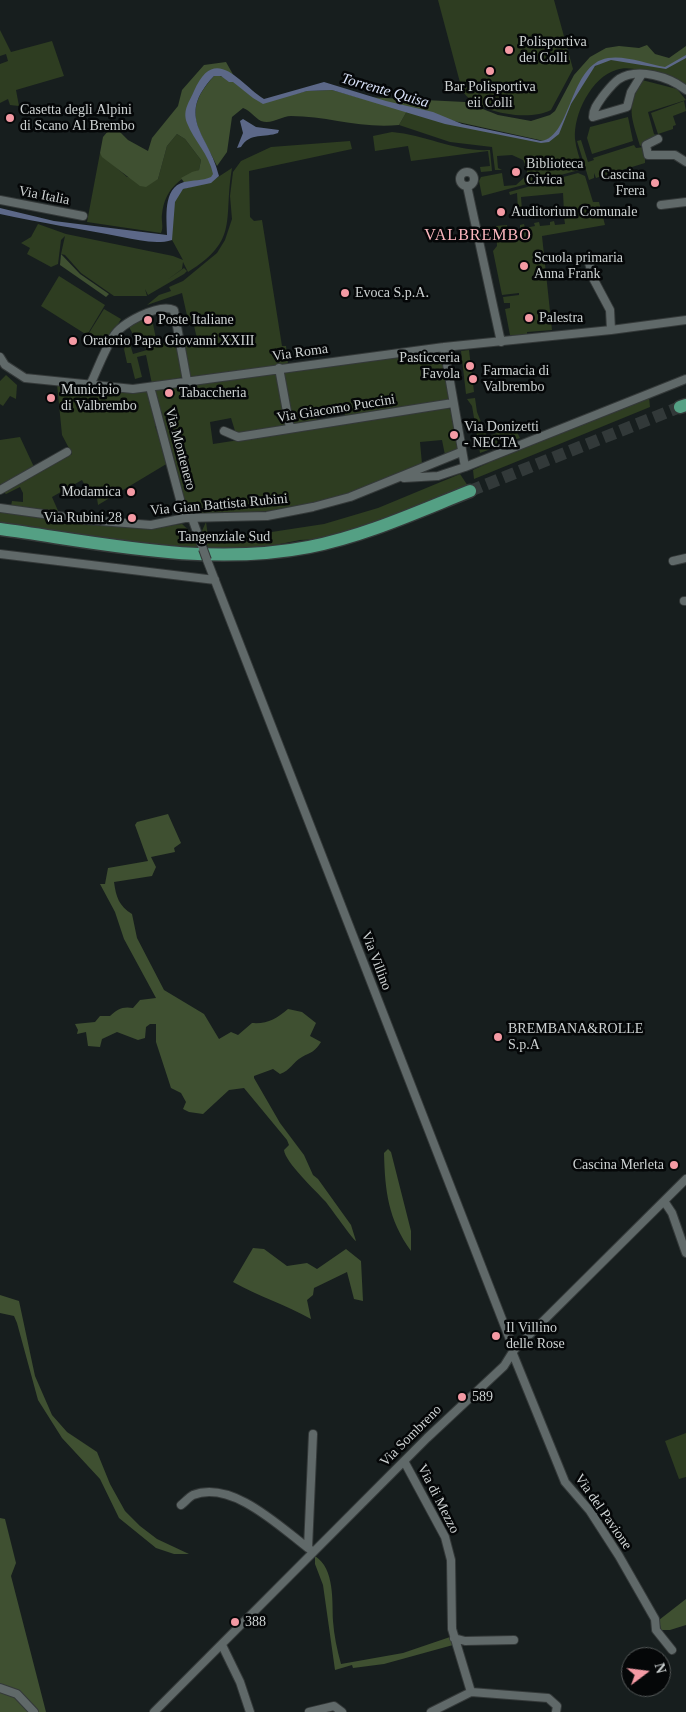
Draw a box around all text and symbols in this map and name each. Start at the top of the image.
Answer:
place label: Polisportiva dei Colli [519,34,587,66]
marker: Polisportiva dei Colli [503,44,515,56]
marker: Bar Polisportiva eii Colli [484,65,496,77]
water label: Torrente Quisa [339,70,431,112]
place label: Bar Polisportiva eii Colli [444,79,536,111]
place label: Casetta degli Alpini di Scano Al Brembo [20,102,135,134]
marker: Casetta degli Alpini di Scano Al Brembo [4,112,16,124]
place label: Biblioteca Civica [526,156,584,188]
marker: Biblioteca Civica [510,166,522,178]
place label: Cascina Frera [601,167,645,200]
marker: Cascina Frera [649,177,661,189]
street label: Via Italia [17,183,71,209]
place label: Auditorium Comunale [511,204,637,220]
marker: Auditorium Comunale [495,206,507,218]
district label: VALBREMBO [423,226,533,246]
place label: Scuola primaria Anna Frank [534,250,623,282]
marker: Scuola primaria Anna Frank [518,260,530,272]
place label: Evoca S.p.A. [355,285,429,301]
marker: Evoca S.p.A. [339,287,351,299]
place label: Palestra [539,310,583,326]
place label: Poste Italiane [158,312,234,328]
marker: Palestra [523,312,535,324]
marker: Poste Italiane [142,314,154,326]
place label: Oratorio Papa Giovanni XXIII [83,333,254,349]
marker: Oratorio Papa Giovanni XXIII [67,335,79,347]
street label: Via Roma [271,341,329,365]
place label: Pasticceria Favola [399,350,460,382]
marker: Pasticceria Favola [464,360,476,372]
place label: Farmacia di Valbrembo [483,363,549,396]
marker: Farmacia di Valbrembo [467,373,479,385]
place label: Municipio di Valbrembo [61,382,137,414]
place label: Tabaccheria [179,385,246,401]
marker: Tabaccheria [163,387,175,399]
street label: Via Giacomo Puccini [276,391,396,427]
marker: Municipio di Valbrembo [45,392,57,404]
street label: Via Montenero [161,406,199,492]
place label: Via Donizetti - NECTA [464,419,539,452]
marker: Via Donizetti - NECTA [448,429,460,441]
place label: Modamica [61,484,121,500]
marker: Modamica [125,486,137,498]
street label: Via Gian Battista Rubini [150,491,288,519]
place label: Via Rubini 28 [44,510,122,526]
marker: Via Rubini 28 [126,512,138,524]
street label: Tangenziale Sud [178,529,270,545]
street label: Via Villino [357,929,395,993]
place label: BREMBANA&ROLLE S.p.A [508,1021,643,1054]
marker: BREMBANA&ROLLE S.p.A [492,1031,504,1043]
place label: Cascina Merleta [573,1157,664,1173]
marker: Cascina Merleta [668,1159,680,1171]
place label: Il Villino delle Rose [506,1320,565,1352]
marker: Il Villino delle Rose [490,1330,502,1342]
place label: 589 [472,1389,493,1405]
marker: 589 [456,1391,468,1403]
street label: Via Sombreno [377,1402,445,1470]
street label: Via di Mezzo [413,1462,463,1536]
street label: Via del Pavione [571,1471,635,1553]
place label: 388 [245,1614,266,1630]
marker: 388 [229,1616,241,1628]
north arrow [621,1647,671,1697]
text: N [651,1661,669,1675]

